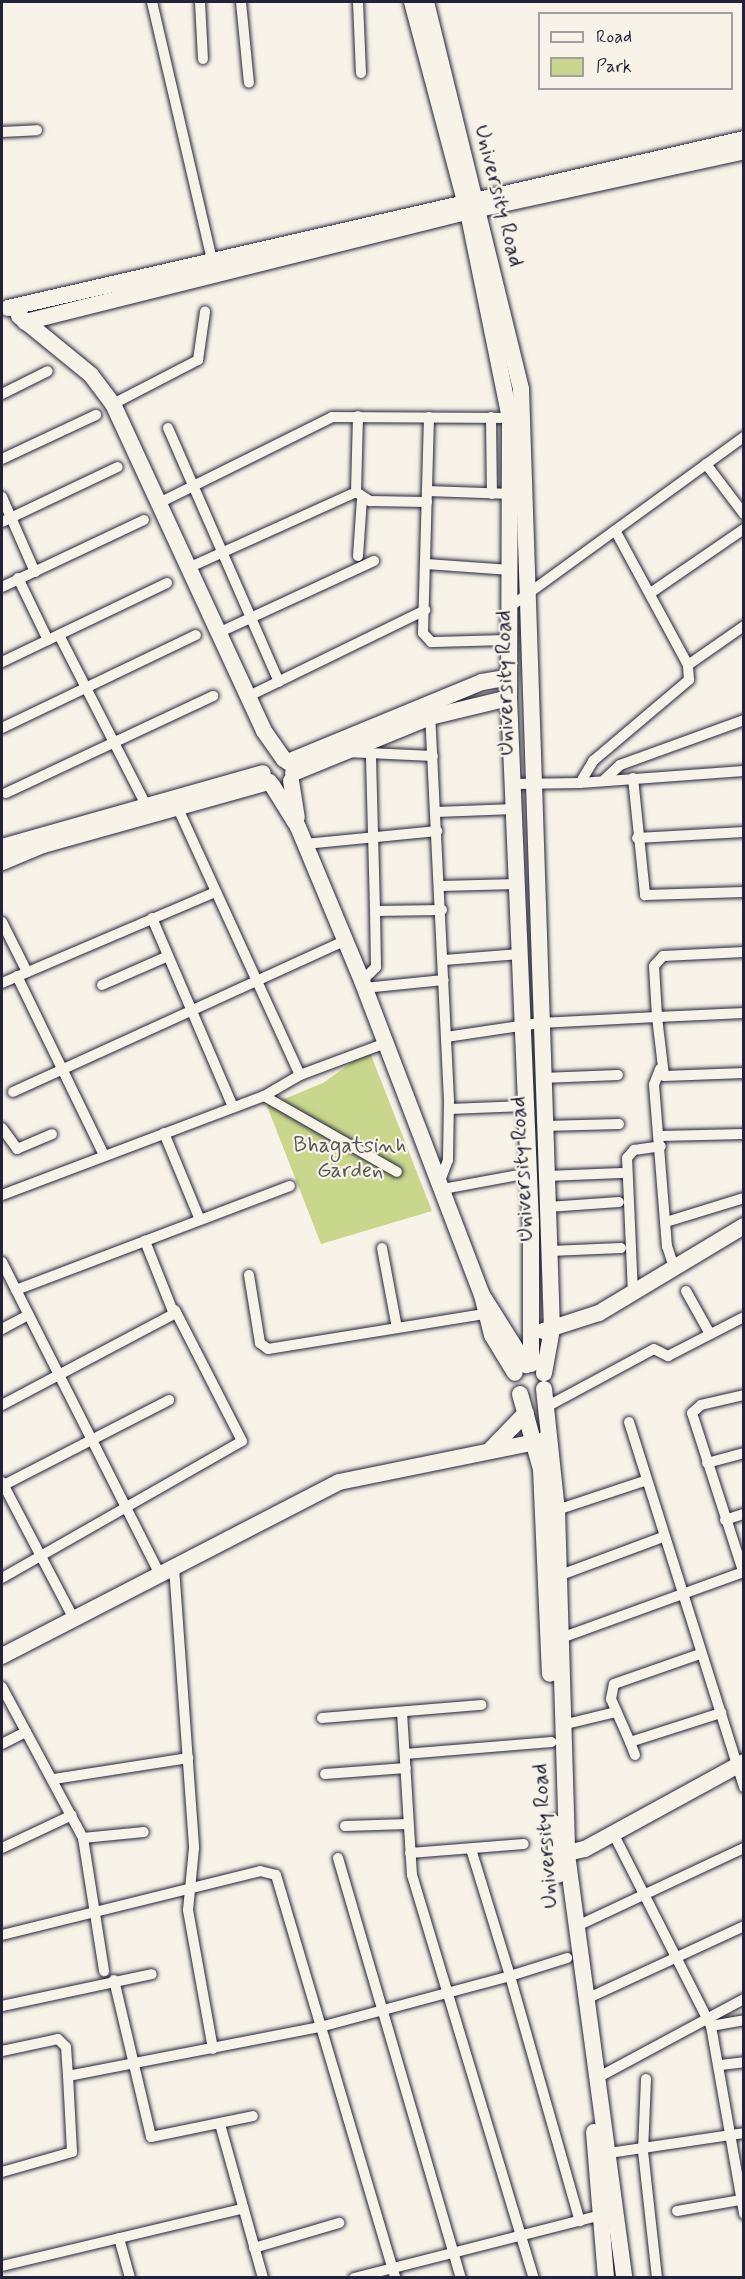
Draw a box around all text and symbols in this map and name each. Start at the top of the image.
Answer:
legend [538,12,733,90]
text: Road [596,25,632,49]
text: Park [596,55,632,79]
street label: University Road [468,122,528,270]
street label: University Road [492,610,520,756]
street label: University Road [506,1096,540,1242]
park label: Bhagatsinh Garden [293,1133,407,1184]
street label: University Road [528,1762,564,1910]

